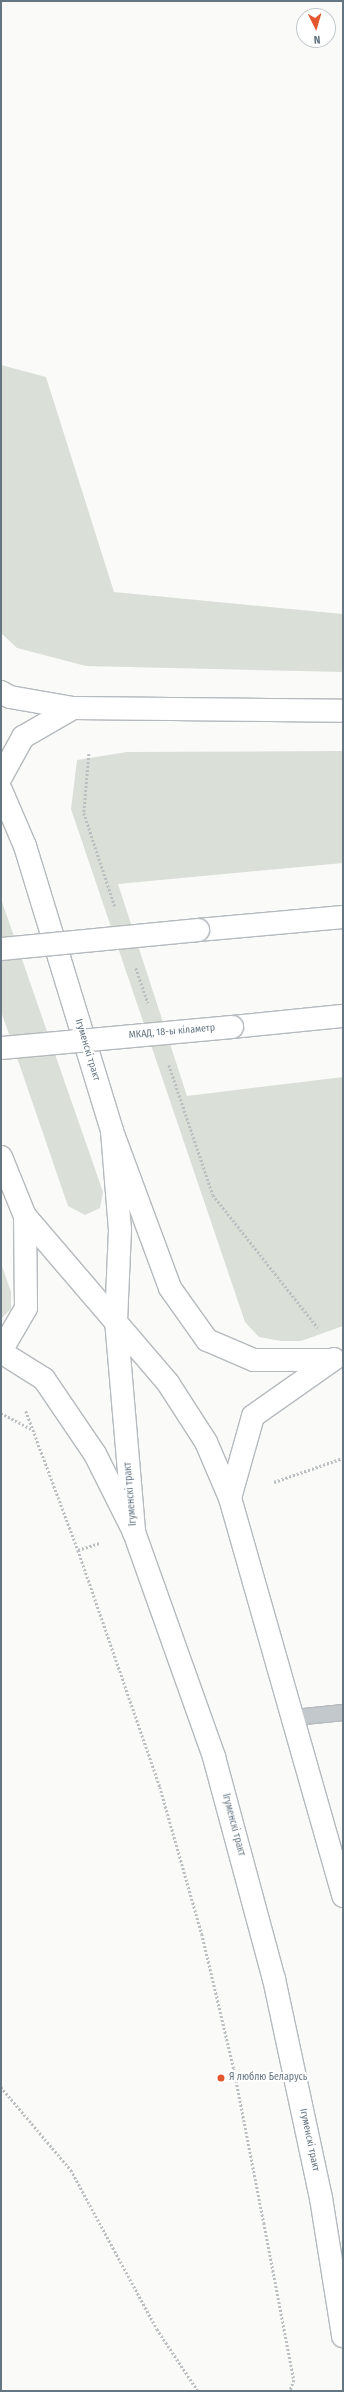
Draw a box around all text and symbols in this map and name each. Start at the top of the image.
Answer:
north arrow [296,8,336,48]
text: N [313,33,321,46]
street label: Ігуменскі тракт [72,1018,102,1082]
street label: МКАД, 18-ы кіламетр [128,1022,216,1042]
street label: Ігуменскі тракт [122,1462,140,1526]
street label: Ігуменскі тракт [219,1793,247,1857]
place label: Я люблю Беларусь [229,2072,307,2084]
marker: Я люблю Беларусь [216,2073,226,2083]
street label: Ігуменскі тракт [296,2107,322,2173]

